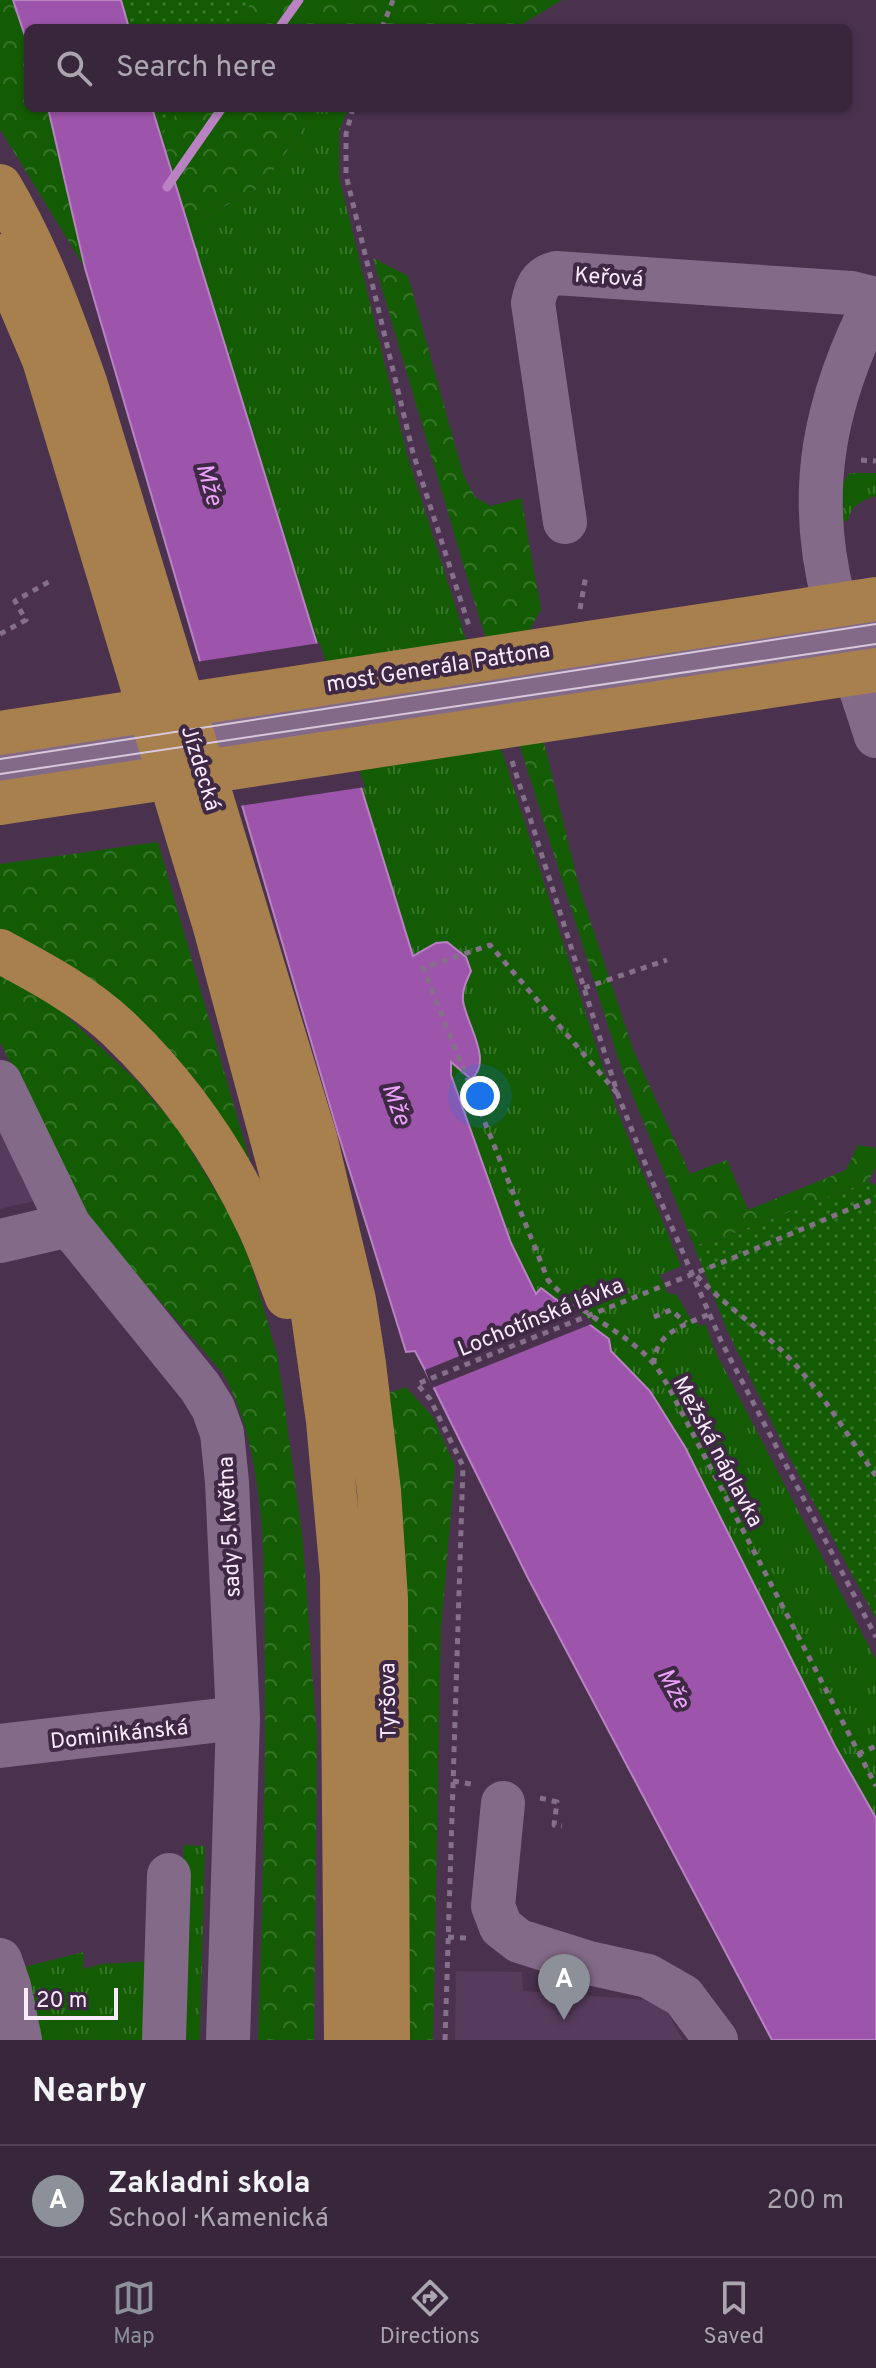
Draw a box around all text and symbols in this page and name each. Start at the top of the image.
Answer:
search box [24,24,852,112]
icon: search [52,46,96,90]
text: Search here [116,50,276,87]
street label: Keřová [573,263,644,294]
water label: Mže [188,460,228,510]
street label: most Generála Pattona [325,637,552,699]
street label: Jízdecká [174,723,225,814]
your location [460,1076,500,1116]
water label: Mže [374,1080,417,1130]
street label: Lochotínská lávka [454,1273,628,1364]
street label: Mežská náplavka [666,1372,768,1532]
street label: sady 5. května [213,1456,248,1598]
street label: Tyršova [375,1662,404,1740]
water label: Mže [649,1663,696,1715]
street label: Dominikánská [49,1715,189,1756]
pin: A [538,1954,590,2020]
scale bar [24,1984,118,2020]
text: 20 m [36,1988,87,2015]
text: Nearby [32,2071,147,2114]
text: Zakladni skola [108,2166,311,2203]
text: A [49,2185,67,2218]
text: 200 m [767,2185,844,2218]
text: School · Kamenická [108,2203,329,2236]
tab: Map [112,2276,156,2351]
tab: Directions [380,2276,480,2351]
tab: Saved [704,2276,764,2351]

